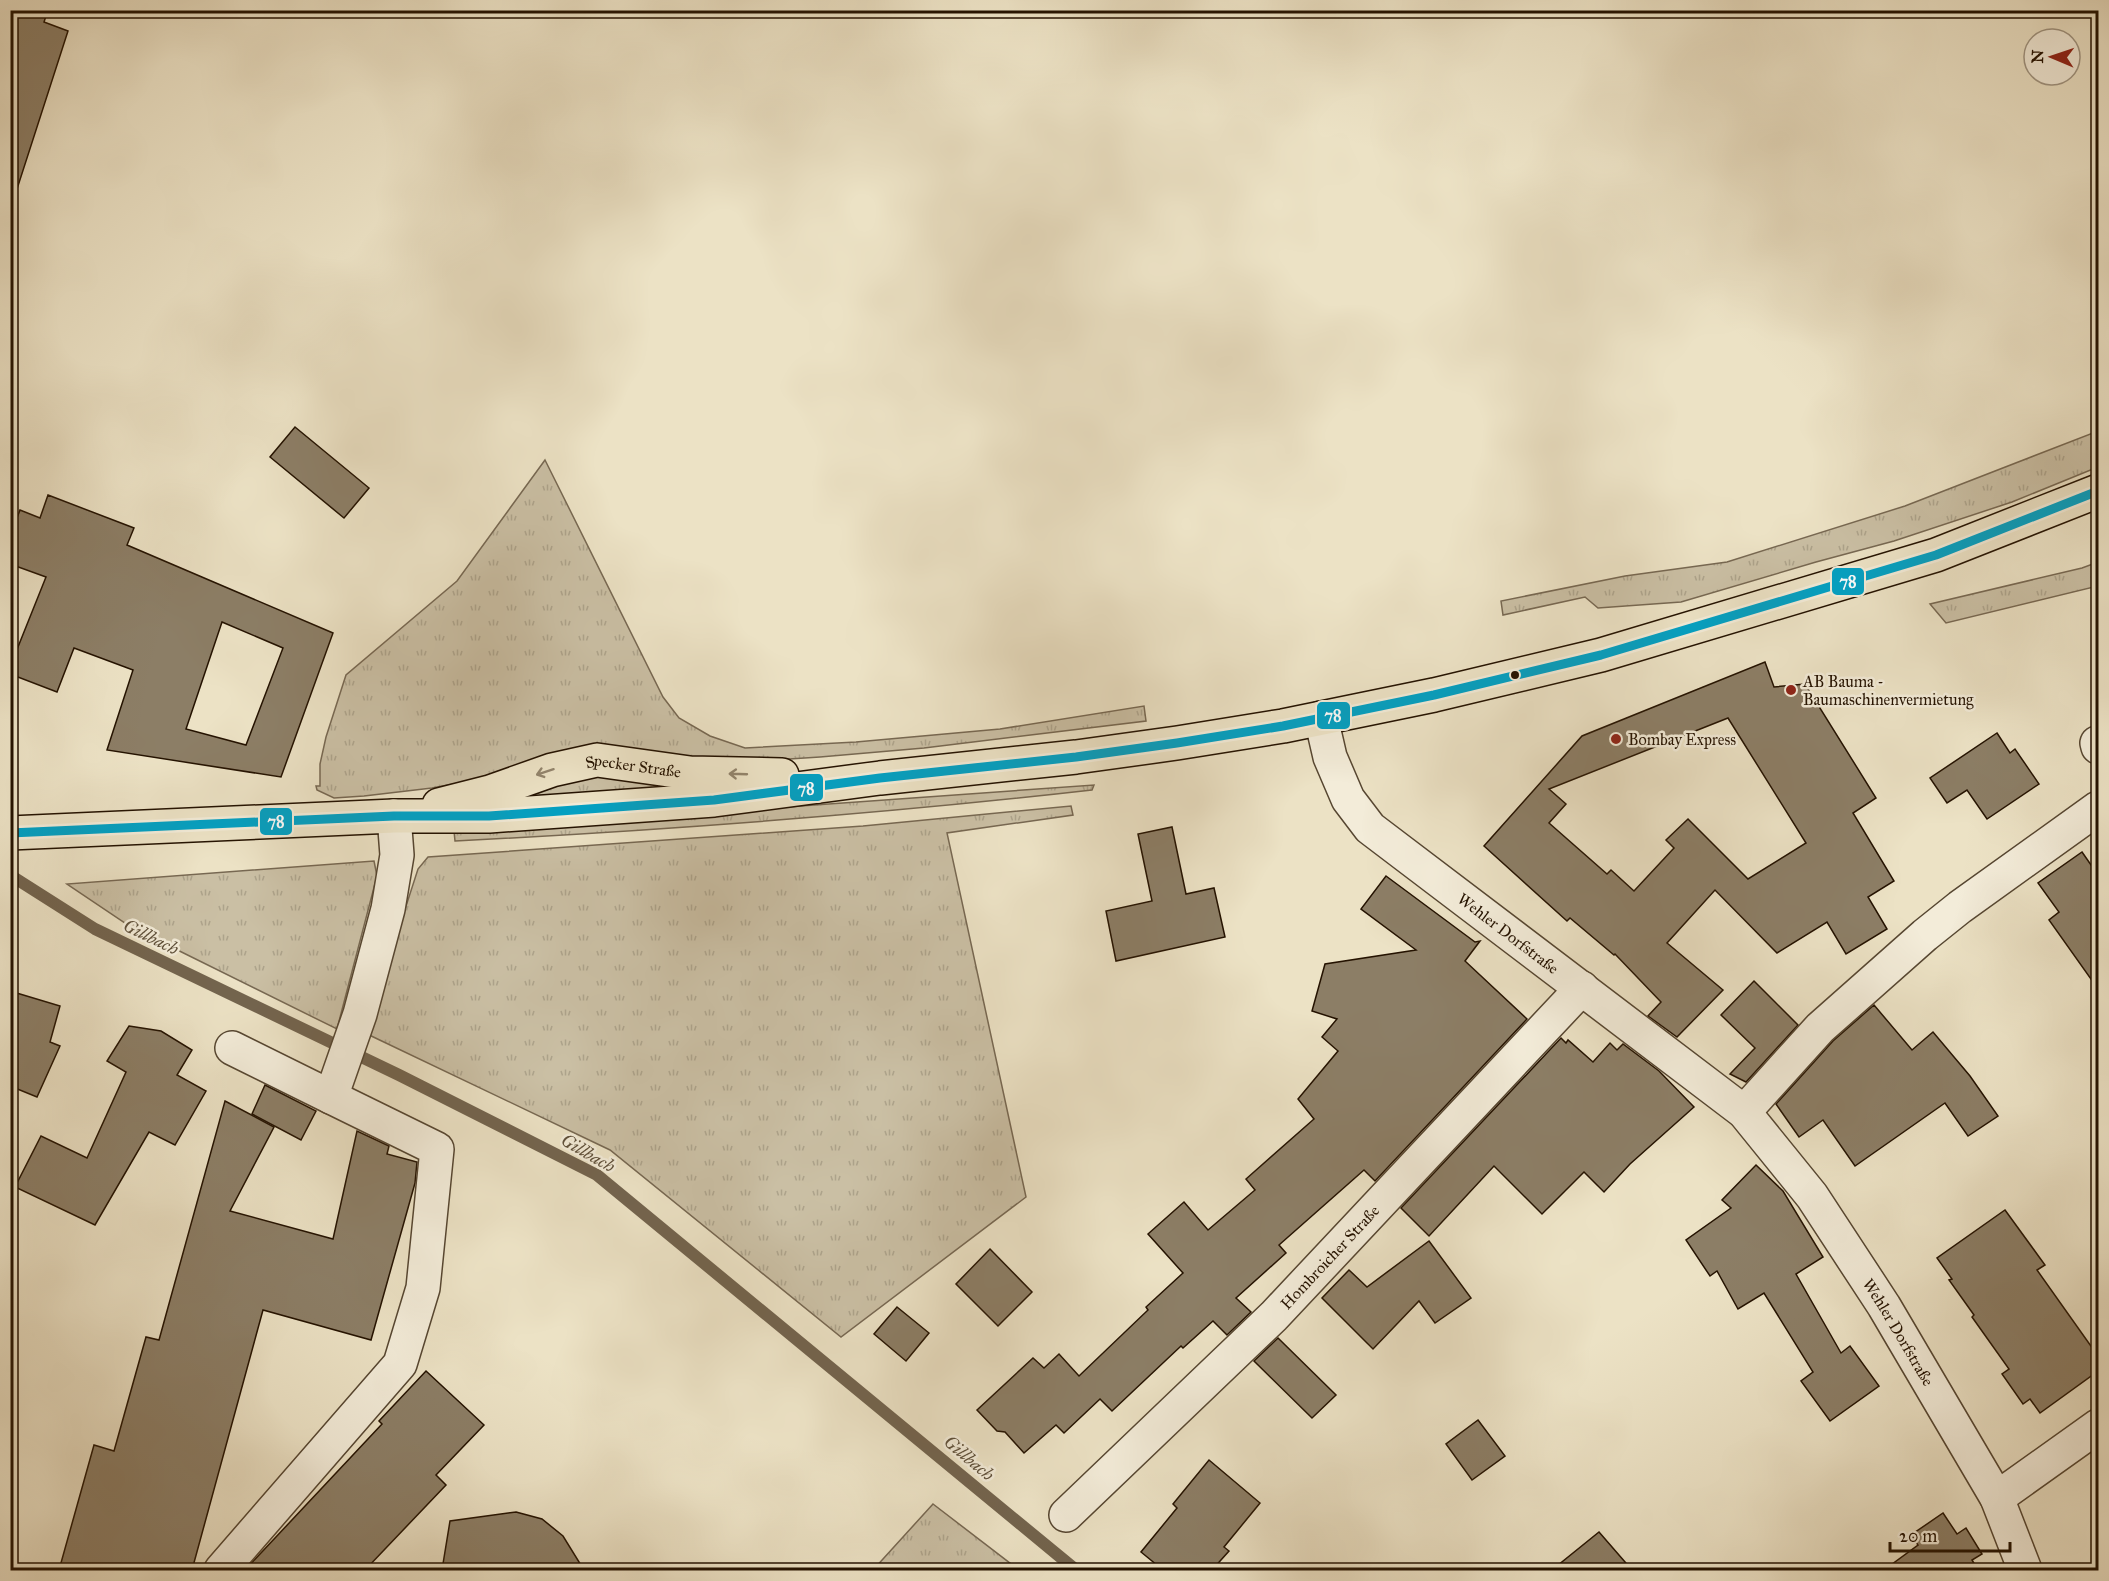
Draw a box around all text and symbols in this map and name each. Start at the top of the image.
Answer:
north arrow [2022,27,2082,87]
text: N [2028,49,2047,64]
line badge: 78 [1831,567,1865,596]
text: 78 [1839,572,1857,591]
unlabelled marker [1509,669,1521,681]
place label: AB Bauma - Baumaschinenvermietung [1802,672,1974,710]
marker: AB Bauma - Baumaschinenvermietung [1784,683,1798,697]
line badge: 78 [1316,701,1351,730]
text: 78 [1324,706,1342,725]
place label: Bombay Express [1628,730,1736,749]
marker: Bombay Express [1609,732,1623,746]
street label: Specker Straße [583,751,683,782]
one-way arrow [536,768,555,779]
one-way arrow [729,768,748,780]
line badge: 78 [789,773,824,802]
text: 78 [797,779,815,798]
line badge: 78 [259,807,293,836]
text: 78 [267,812,285,831]
street label: Wehler Dorfstraße [1454,889,1563,978]
water label: Gillbach [120,914,183,960]
water label: Gillbach [557,1129,619,1177]
street label: Hombroicher Straße [1277,1201,1383,1313]
street label: Wehler Dorfstraße [1859,1275,1938,1390]
water label: Gillbach [939,1431,999,1486]
scale bar [1890,1515,2010,1553]
text: 20 m [1899,1525,1937,1547]

